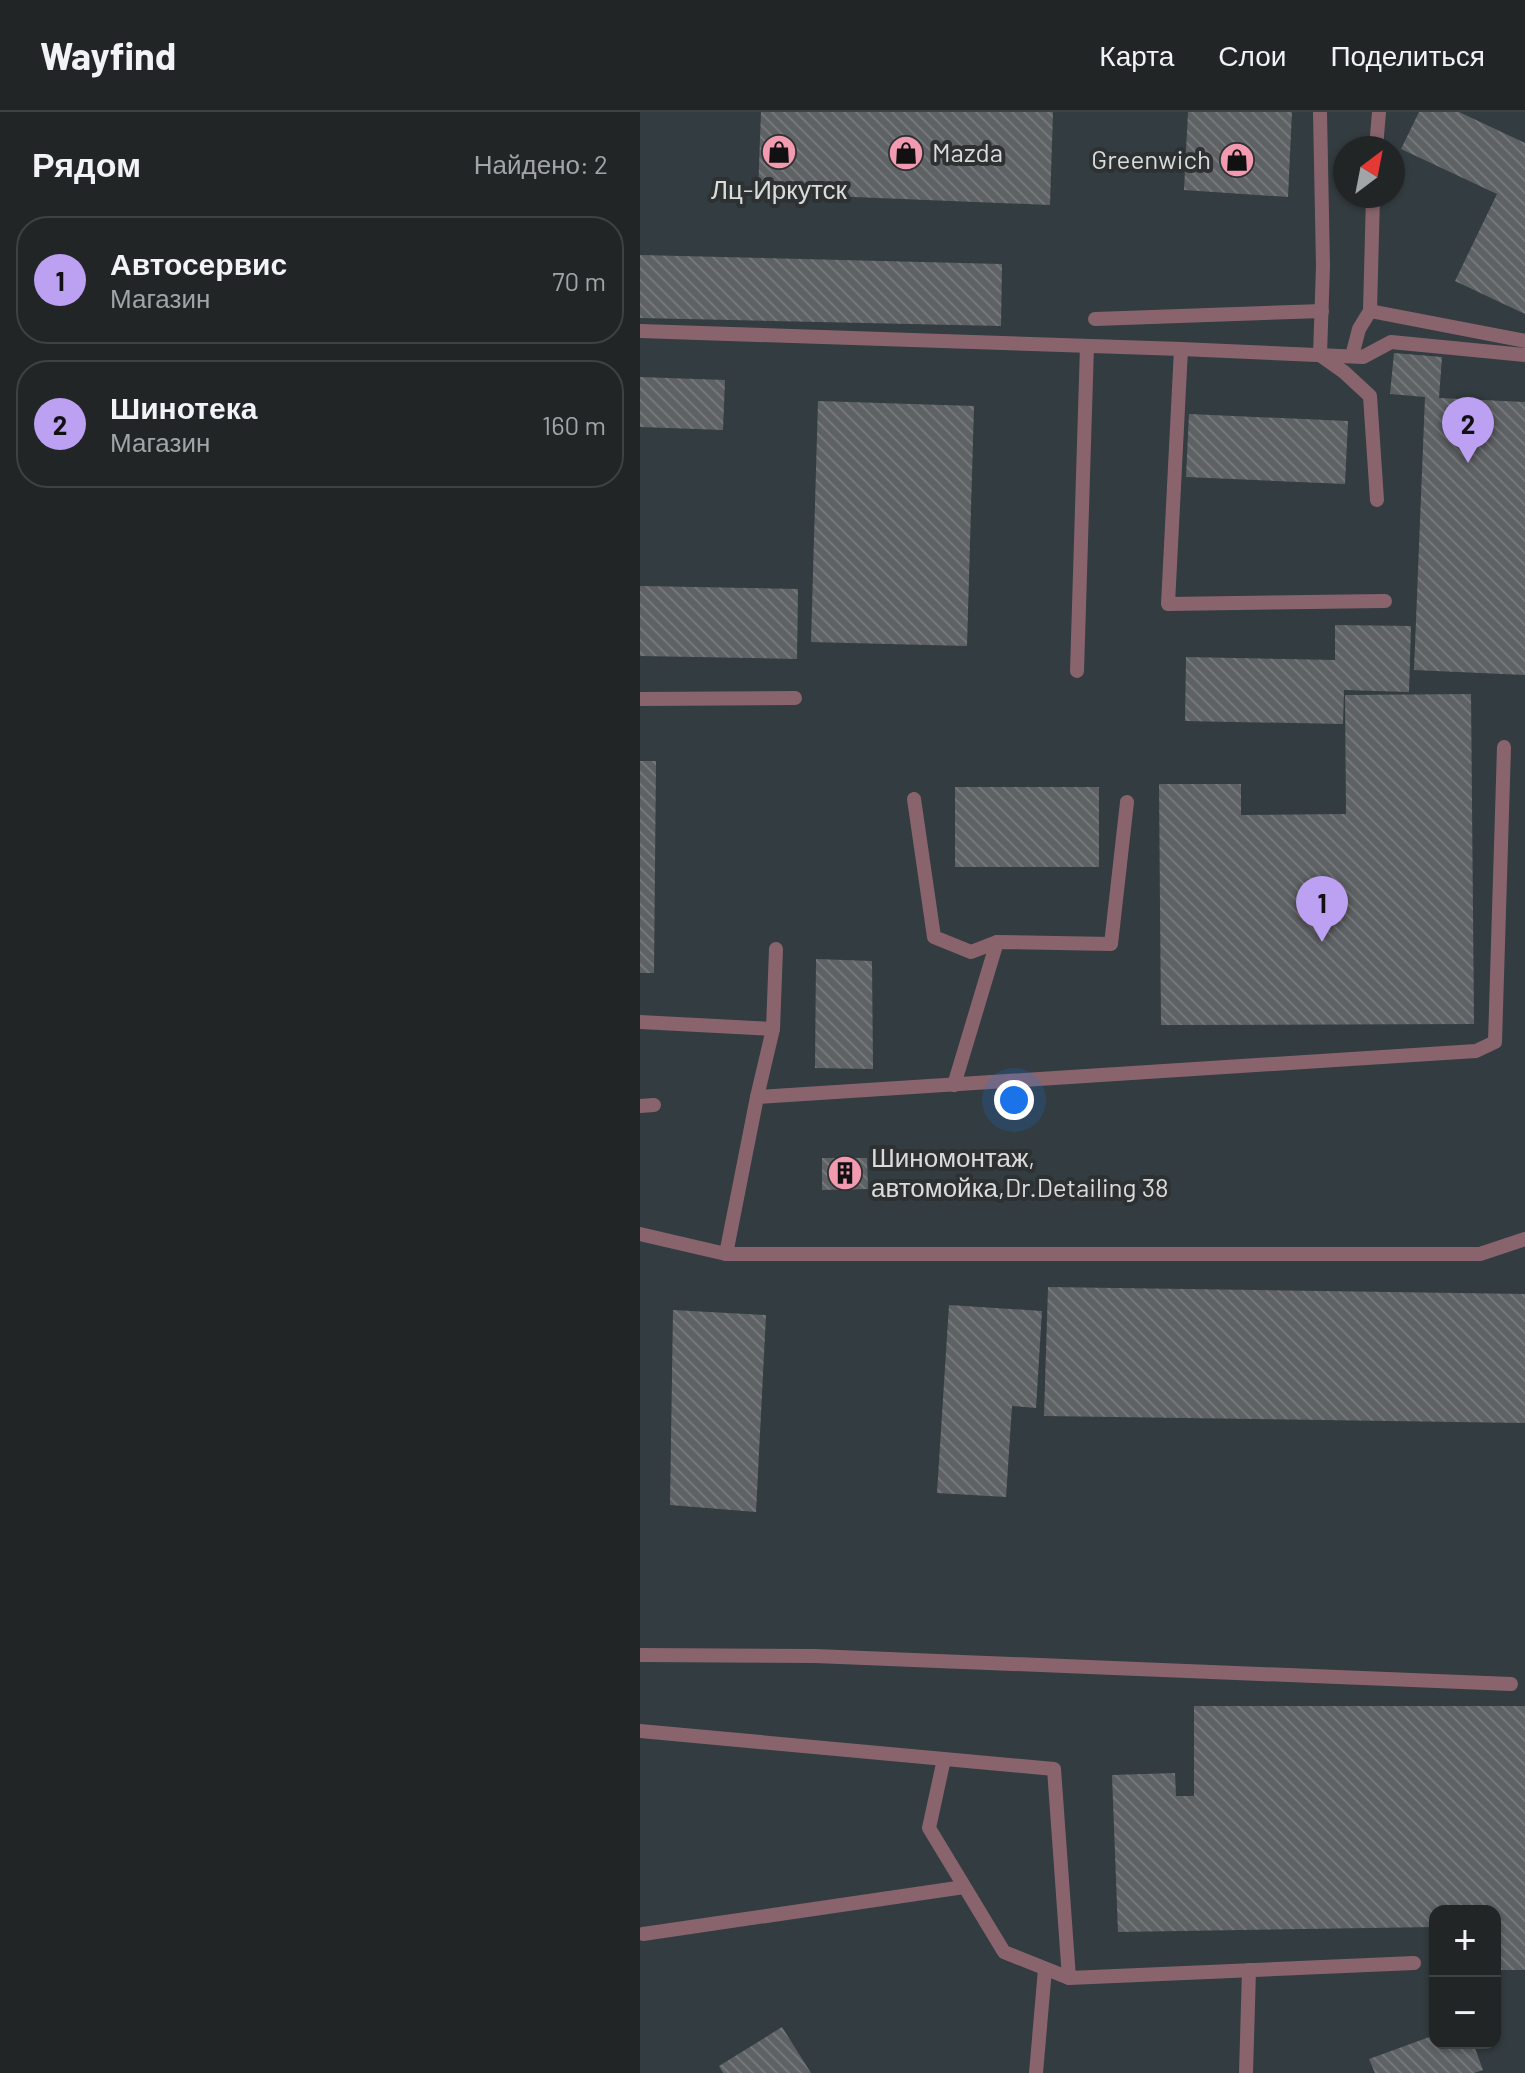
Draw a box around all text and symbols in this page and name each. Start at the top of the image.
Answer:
text: Wayfind [40,32,176,78]
text: Карта [1099,38,1174,72]
text: Слои [1218,38,1286,72]
text: Поделиться [1330,38,1485,72]
shop icon: Лц-Иркутск [760,133,798,171]
shop icon: Mazda [887,134,925,172]
place label: Mazda [932,136,1003,167]
north arrow [1333,136,1405,208]
shop icon: Greenwich [1218,141,1256,179]
text: Рядом [32,143,141,184]
place label: Greenwich [1091,143,1211,174]
text: Найдено: 2 [474,148,608,179]
place label: Лц-Иркутск [711,173,848,204]
text: Автосервис [110,245,287,281]
text: 1 [55,265,65,296]
text: 70 m [552,265,606,296]
text: Магазин [110,282,210,313]
text: Шинотека [110,389,257,425]
pin: 2 [1442,397,1494,463]
text: 2 [53,409,67,440]
text: 160 m [542,409,606,440]
text: Магазин [110,426,210,457]
pin: 1 [1296,876,1348,942]
your location [994,1080,1034,1120]
place label: Шиномонтаж, автомойка,Dr.Detailing 38 [871,1141,1169,1202]
building icon: Шиномонтаж, автомойка,Dr.Detailing 38 [826,1154,864,1192]
map controls [1429,1905,1501,2049]
button: + [1429,1905,1501,1977]
button: − [1429,1977,1501,2049]

